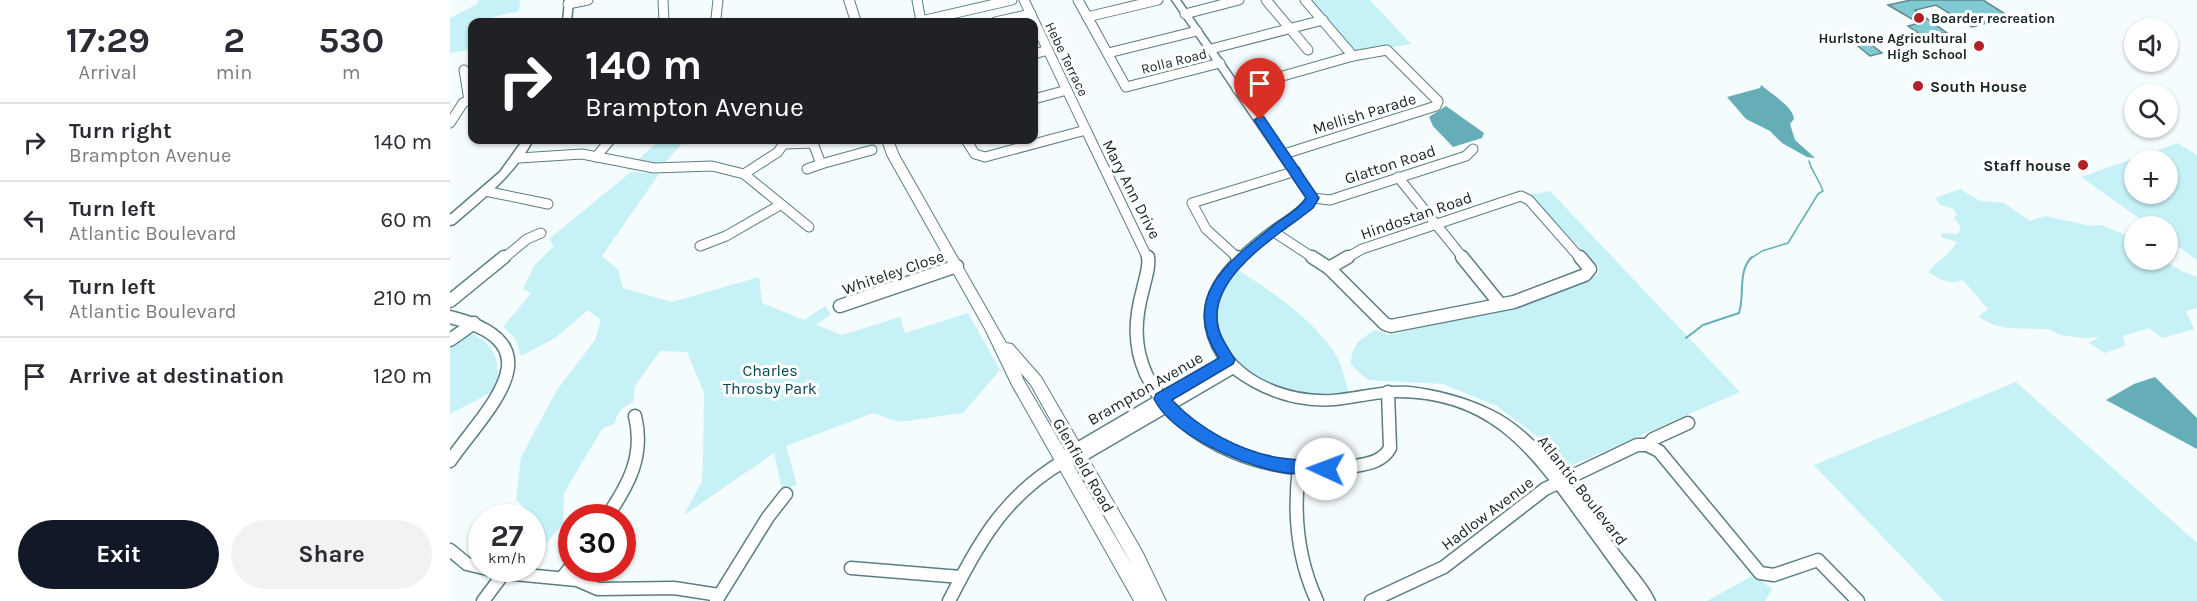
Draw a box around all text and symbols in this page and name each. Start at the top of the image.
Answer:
place label: Boarder recreation [1931,10,2055,27]
marker: Boarder recreation [1912,11,1926,25]
map controls [2124,18,2178,270]
button: sound [2124,18,2178,72]
text: 17:29 [66,19,150,61]
text: 2 [223,19,245,61]
text: 530 [318,19,384,61]
street label: Hebe Terrace [1041,19,1092,99]
place label: Hurlstone Agricultural High School [1818,30,1967,63]
marker: Hurlstone Agricultural High School [1972,39,1986,53]
text: 140 m [585,40,702,90]
icon: right [486,42,564,120]
street label: Rolla Road [1139,45,1209,78]
pin [1234,58,1285,120]
text: Arrival [79,61,137,84]
text: min [216,61,252,84]
text: m [342,61,361,84]
icon: arrive [1243,67,1276,100]
place label: South House [1930,77,2027,96]
marker: South House [1911,79,1925,93]
button: search [2124,84,2178,138]
street label: Mellish Parade [1310,89,1418,138]
text: Brampton Avenue [585,91,804,123]
text: Turn right [69,118,172,144]
icon: right [18,126,51,159]
text: 140 m [374,129,432,155]
street label: Mary Ann Drive [1098,136,1165,242]
street label: Glatton Road [1342,141,1438,188]
text: Brampton Avenue [69,144,231,167]
button: + [2124,150,2178,204]
place label: Staff house [1983,156,2071,175]
marker: Staff house [2076,158,2090,172]
street label: Hindostan Road [1358,187,1475,243]
text: Turn left [69,196,156,222]
icon: left [18,204,51,237]
text: 60 m [381,207,432,233]
button: − [2124,216,2178,270]
text: Atlantic Boulevard [69,222,237,245]
street label: Whiteley Close [840,246,947,299]
text: Turn left [69,274,156,300]
icon: left [18,282,51,315]
text: 210 m [373,285,432,311]
text: Atlantic Boulevard [69,300,237,323]
street label: Brampton Avenue [1084,348,1206,429]
icon: arrive [18,360,51,393]
park label: Charles Throsby Park [723,361,817,398]
text: Arrive at destination [69,363,284,389]
text: 120 m [373,363,432,389]
street label: Glenfield Road [1049,415,1118,516]
street label: Atlantic Boulevard [1534,432,1631,549]
position arrow [1294,437,1358,501]
street label: Hadlow Avenue [1438,473,1537,554]
speed limit sign: 30 [558,504,636,582]
text: 27 [490,518,524,554]
button: Exit [18,520,219,589]
button: Share [231,520,432,589]
text: km/h [488,549,526,567]

